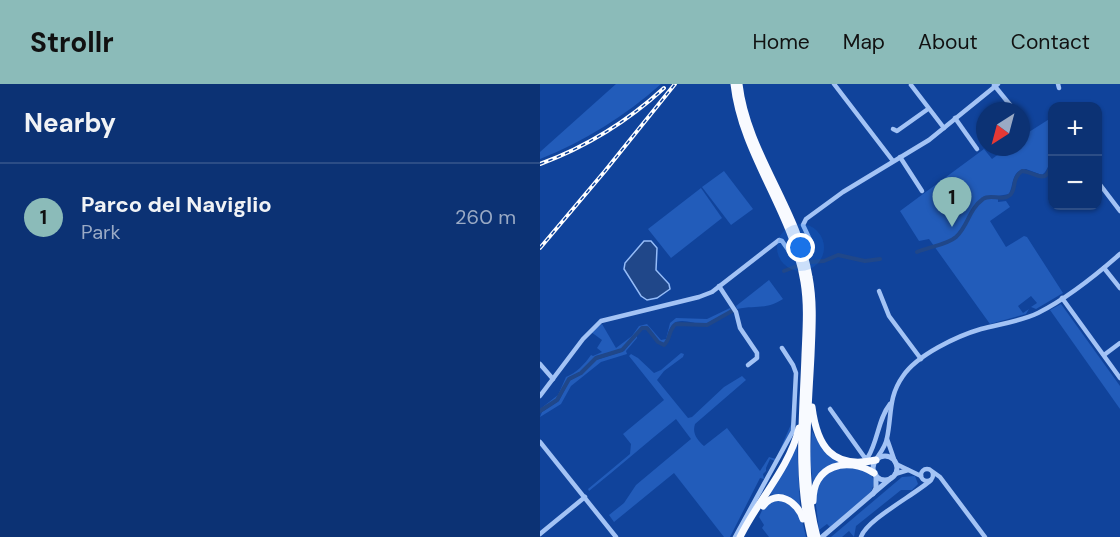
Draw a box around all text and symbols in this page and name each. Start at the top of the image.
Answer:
text: Strollr [30,24,114,61]
text: Home [752,28,810,56]
text: Map [843,28,885,56]
text: About [918,28,978,56]
text: Contact [1011,28,1090,56]
north arrow [976,102,1030,156]
map controls [1048,102,1102,210]
button: + [1048,102,1102,156]
text: Nearby [24,106,116,140]
button: − [1048,156,1102,210]
pin: 1 [932,178,972,227]
text: Parco del Naviglio [81,190,272,219]
text: 1 [40,204,47,230]
text: 260 m [455,204,516,230]
text: Park [81,219,121,245]
your location [786,233,815,262]

